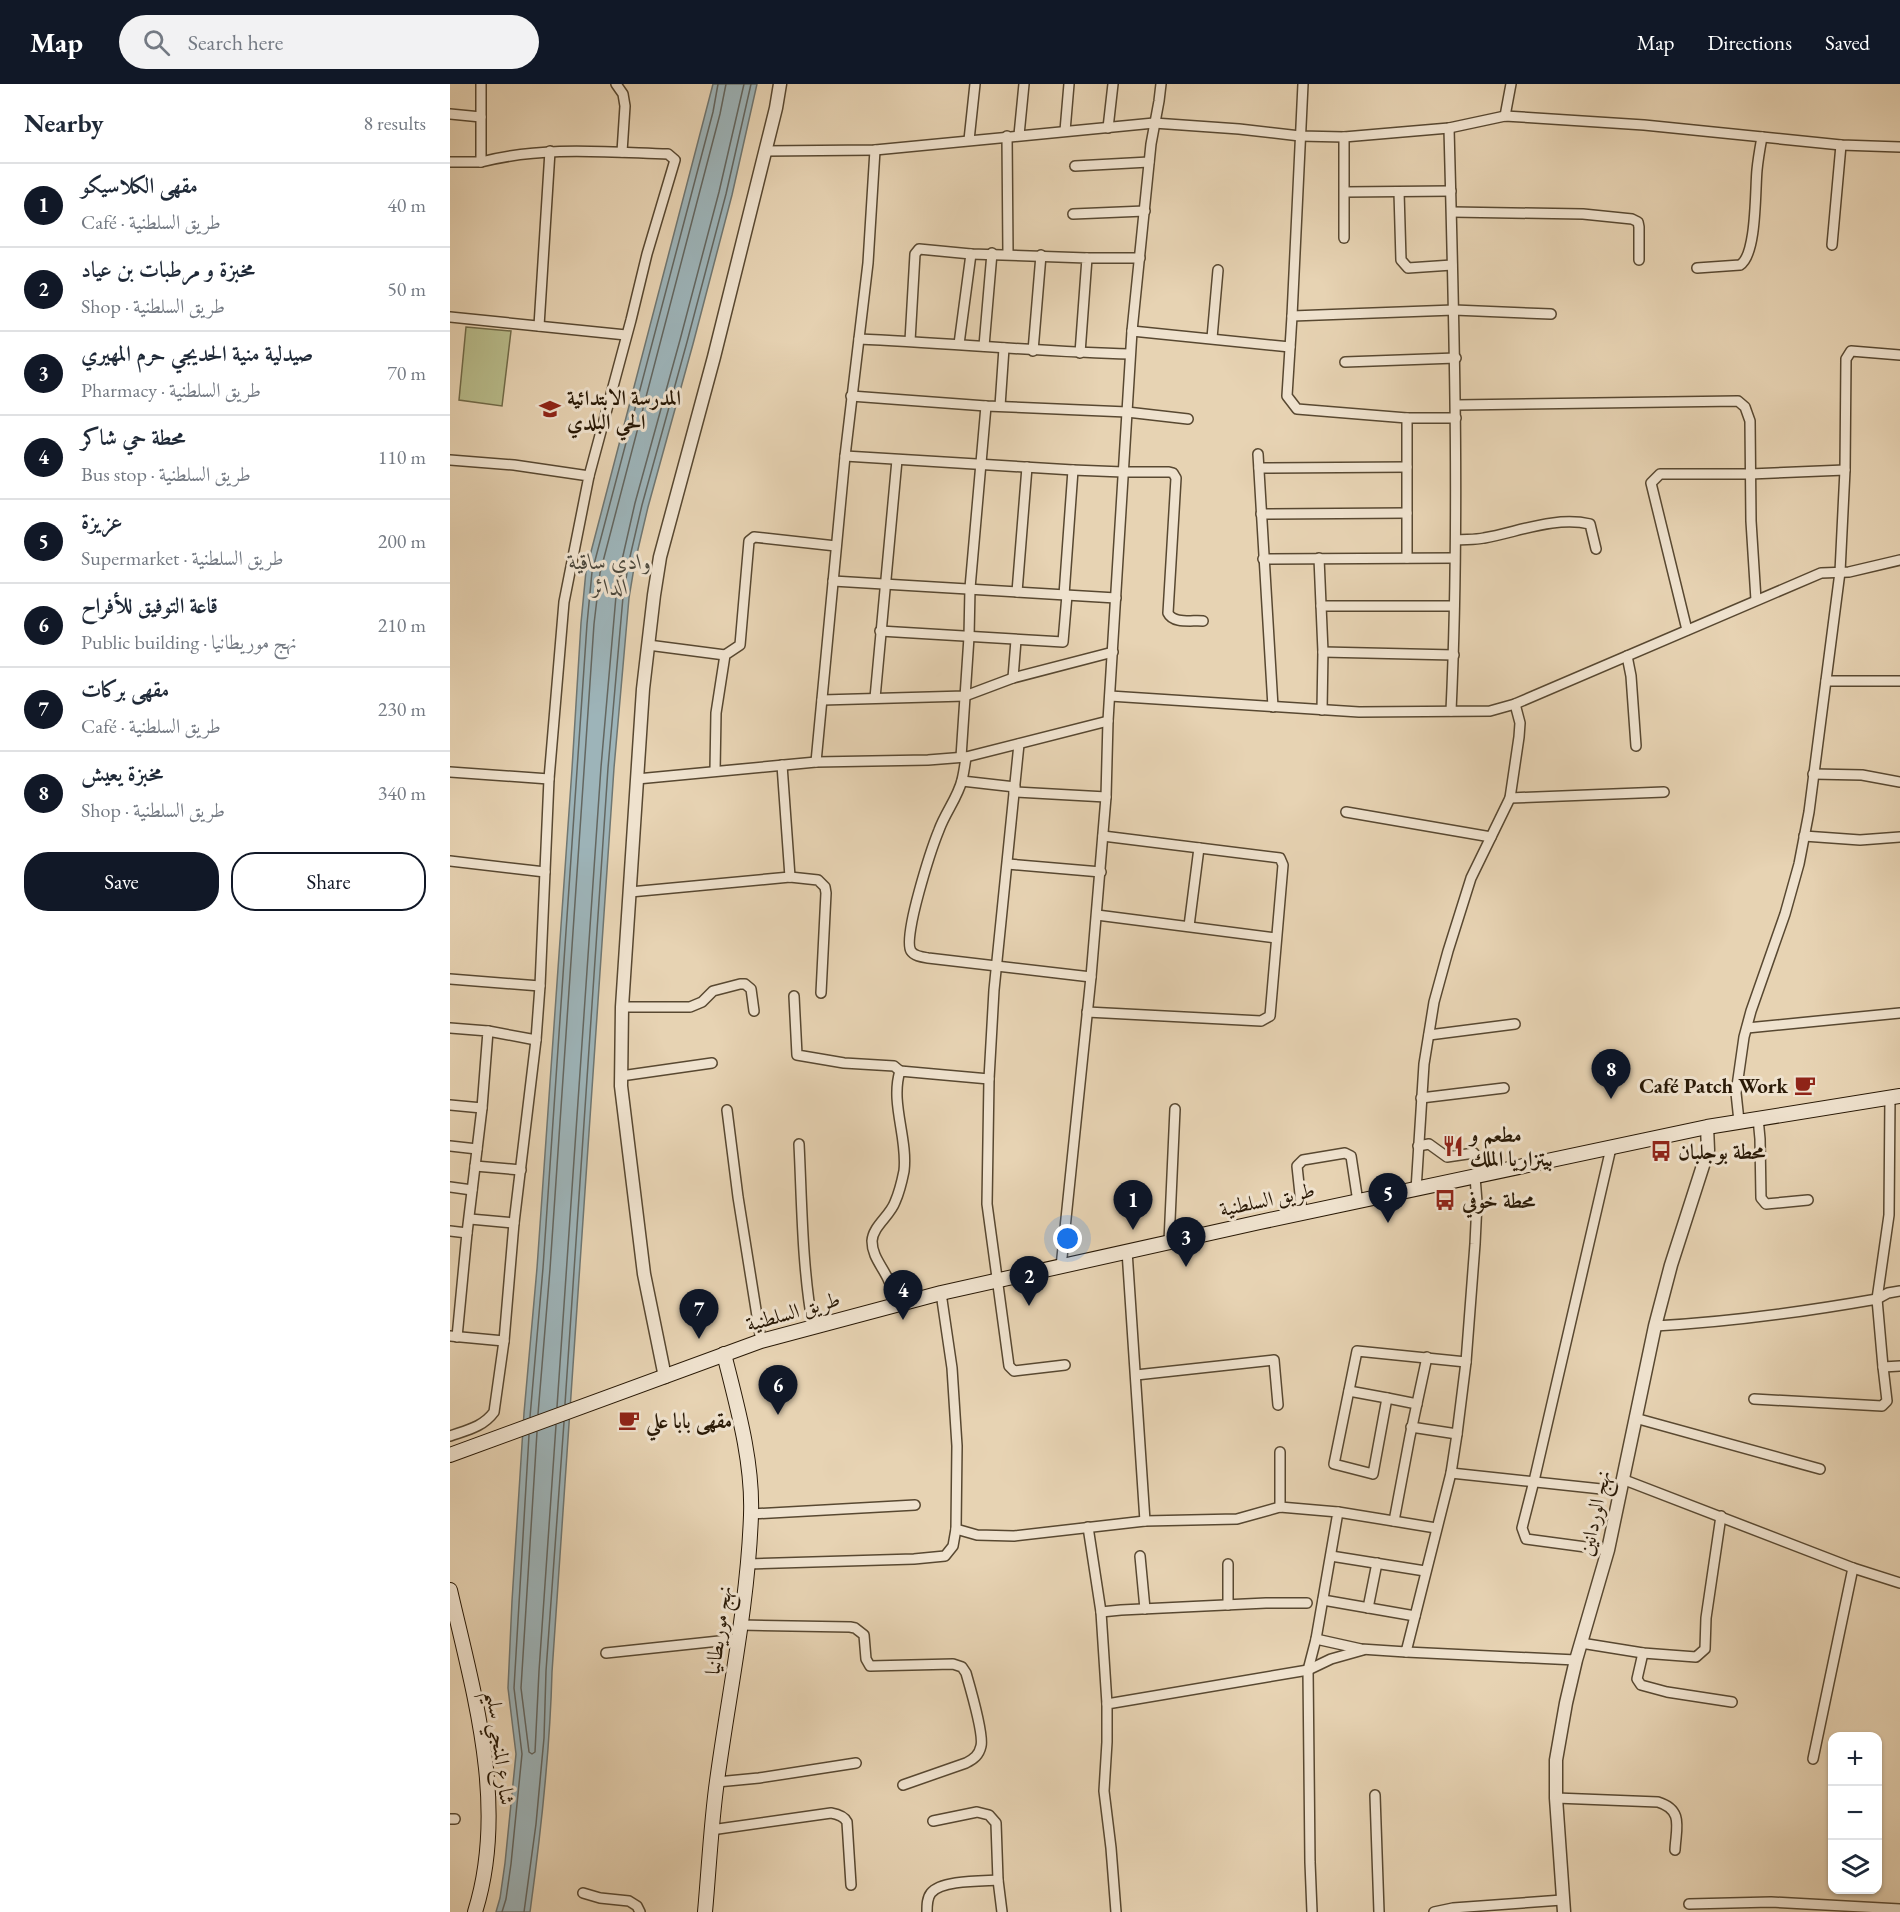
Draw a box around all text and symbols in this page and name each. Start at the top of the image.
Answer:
search box [119,15,539,69]
text: Map [30,24,83,60]
icon: search [140,26,173,59]
text: Search here [188,28,283,57]
text: Map [1637,29,1674,56]
text: Directions [1707,29,1792,56]
text: Saved [1825,29,1870,56]
text: Nearby [24,106,104,140]
text: 8 results [363,110,426,136]
text: مقهى الكلاسيكو [81,171,198,200]
text: 1 [38,192,49,218]
text: 40 m [387,192,426,218]
text: Café · طريق السلطنية [81,209,221,235]
text: مخبزة و مرطبات بن عياد [81,255,255,284]
text: 2 [38,276,49,302]
text: 50 m [387,276,426,302]
text: Shop · طريق السلطنية [81,293,225,319]
text: صيدلية منية الحديجي حرم المهيري [81,339,313,368]
text: 3 [38,360,49,386]
text: 70 m [387,360,426,386]
text: Pharmacy · طريق السلطنية [81,377,261,403]
place label: المدرسة الابتدائية الحي البلدي [567,384,681,441]
school or university icon: المدرسة الابتدائية الحي البلدي [538,397,562,421]
text: محطة حي شاكر [81,423,185,452]
text: 4 [38,444,49,470]
text: 110 m [378,444,426,470]
text: Bus stop · طريق السلطنية [81,461,251,487]
text: عزيزة [81,507,123,536]
text: 5 [38,528,49,554]
text: 200 m [378,528,426,554]
text: Supermarket · طريق السلطنية [81,545,283,571]
water label: وادي ساقية الدائر [567,547,651,601]
text: قاعة التوفيق للأفراح [81,591,218,620]
text: 6 [38,612,49,638]
text: 210 m [378,612,426,638]
text: Public building · نهج موريطانيا [81,629,297,655]
text: مقهى بركات [81,675,169,704]
text: 7 [38,696,49,722]
text: 230 m [378,696,426,722]
text: Café · طريق السلطنية [81,713,221,739]
text: مخبزة يعيش [81,759,163,788]
text: 8 [38,780,49,806]
text: 340 m [378,780,426,806]
text: Shop · طريق السلطنية [81,797,225,823]
button: Save [24,852,219,911]
button: Share [231,852,426,911]
pin: 8 [1592,1050,1630,1099]
place label: Café Patch Work [1639,1072,1789,1099]
cafe icon: Café Patch Work [1793,1073,1817,1097]
place label: مطعم و بيتزاريا الملك [1468,1121,1553,1172]
restaurant icon: مطعم و بيتزاريا الملك [1441,1134,1465,1158]
place label: محطة بوجلبان [1678,1138,1767,1165]
bus stop icon: محطة بوجلبان [1649,1139,1673,1163]
pin: 5 [1368,1174,1408,1223]
street label: طريق السلطنية [1217,1176,1317,1222]
pin: 1 [1114,1180,1152,1230]
place label: محطة خوفي [1461,1187,1536,1219]
bus stop icon: محطة خوفي [1433,1188,1457,1212]
pin: 3 [1166,1218,1206,1267]
your location [1053,1224,1082,1253]
pin: 2 [1010,1256,1048,1306]
pin: 4 [884,1270,922,1320]
street label: طريق السلطنية [743,1285,843,1337]
pin: 7 [680,1290,718,1339]
pin: 6 [758,1366,798,1415]
place label: مقهى بابا علي [645,1407,732,1441]
cafe icon: مقهى بابا علي [617,1408,641,1432]
street label: نهج الوردانين [1572,1468,1622,1559]
street label: نهج موريطانيا [698,1584,744,1677]
street label: شارع المنجي سليم [473,1689,521,1808]
map controls [1828,1732,1882,1894]
button: + [1828,1732,1882,1786]
button: − [1828,1786,1882,1840]
button: layers [1828,1840,1882,1894]

